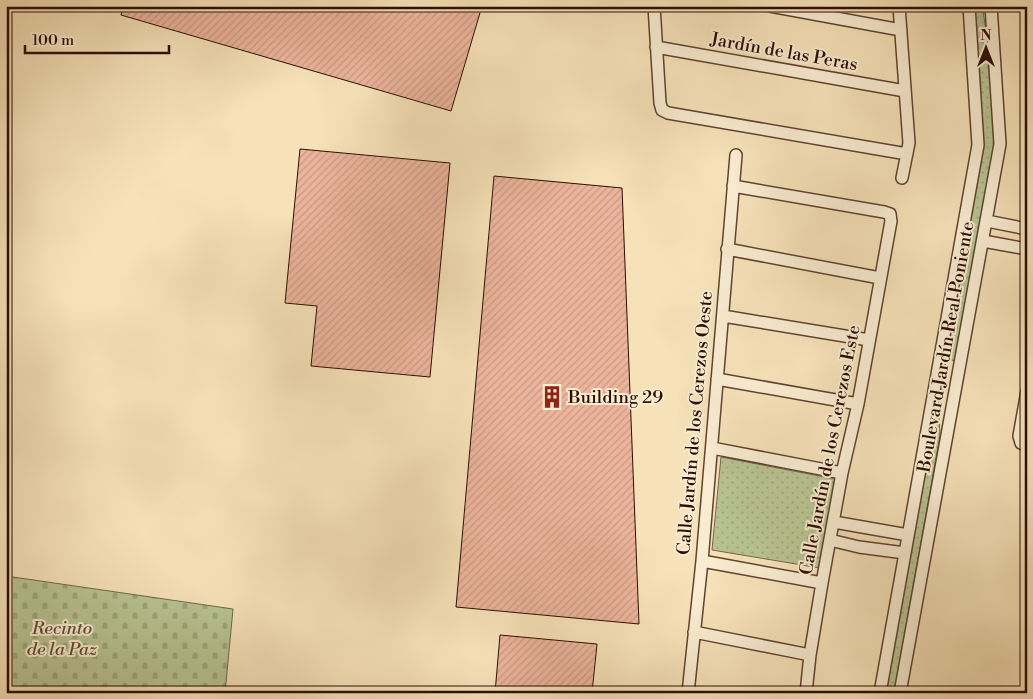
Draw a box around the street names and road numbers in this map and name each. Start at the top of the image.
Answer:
street label: Jardín de las Peras [708,28,859,76]
street label: Boulevard Jardín Real Poniente [912,220,979,475]
street label: Calle Jardín de los Cerezos Oeste [672,290,718,556]
street label: Calle Jardín de los Cerezos Este [794,323,866,577]

